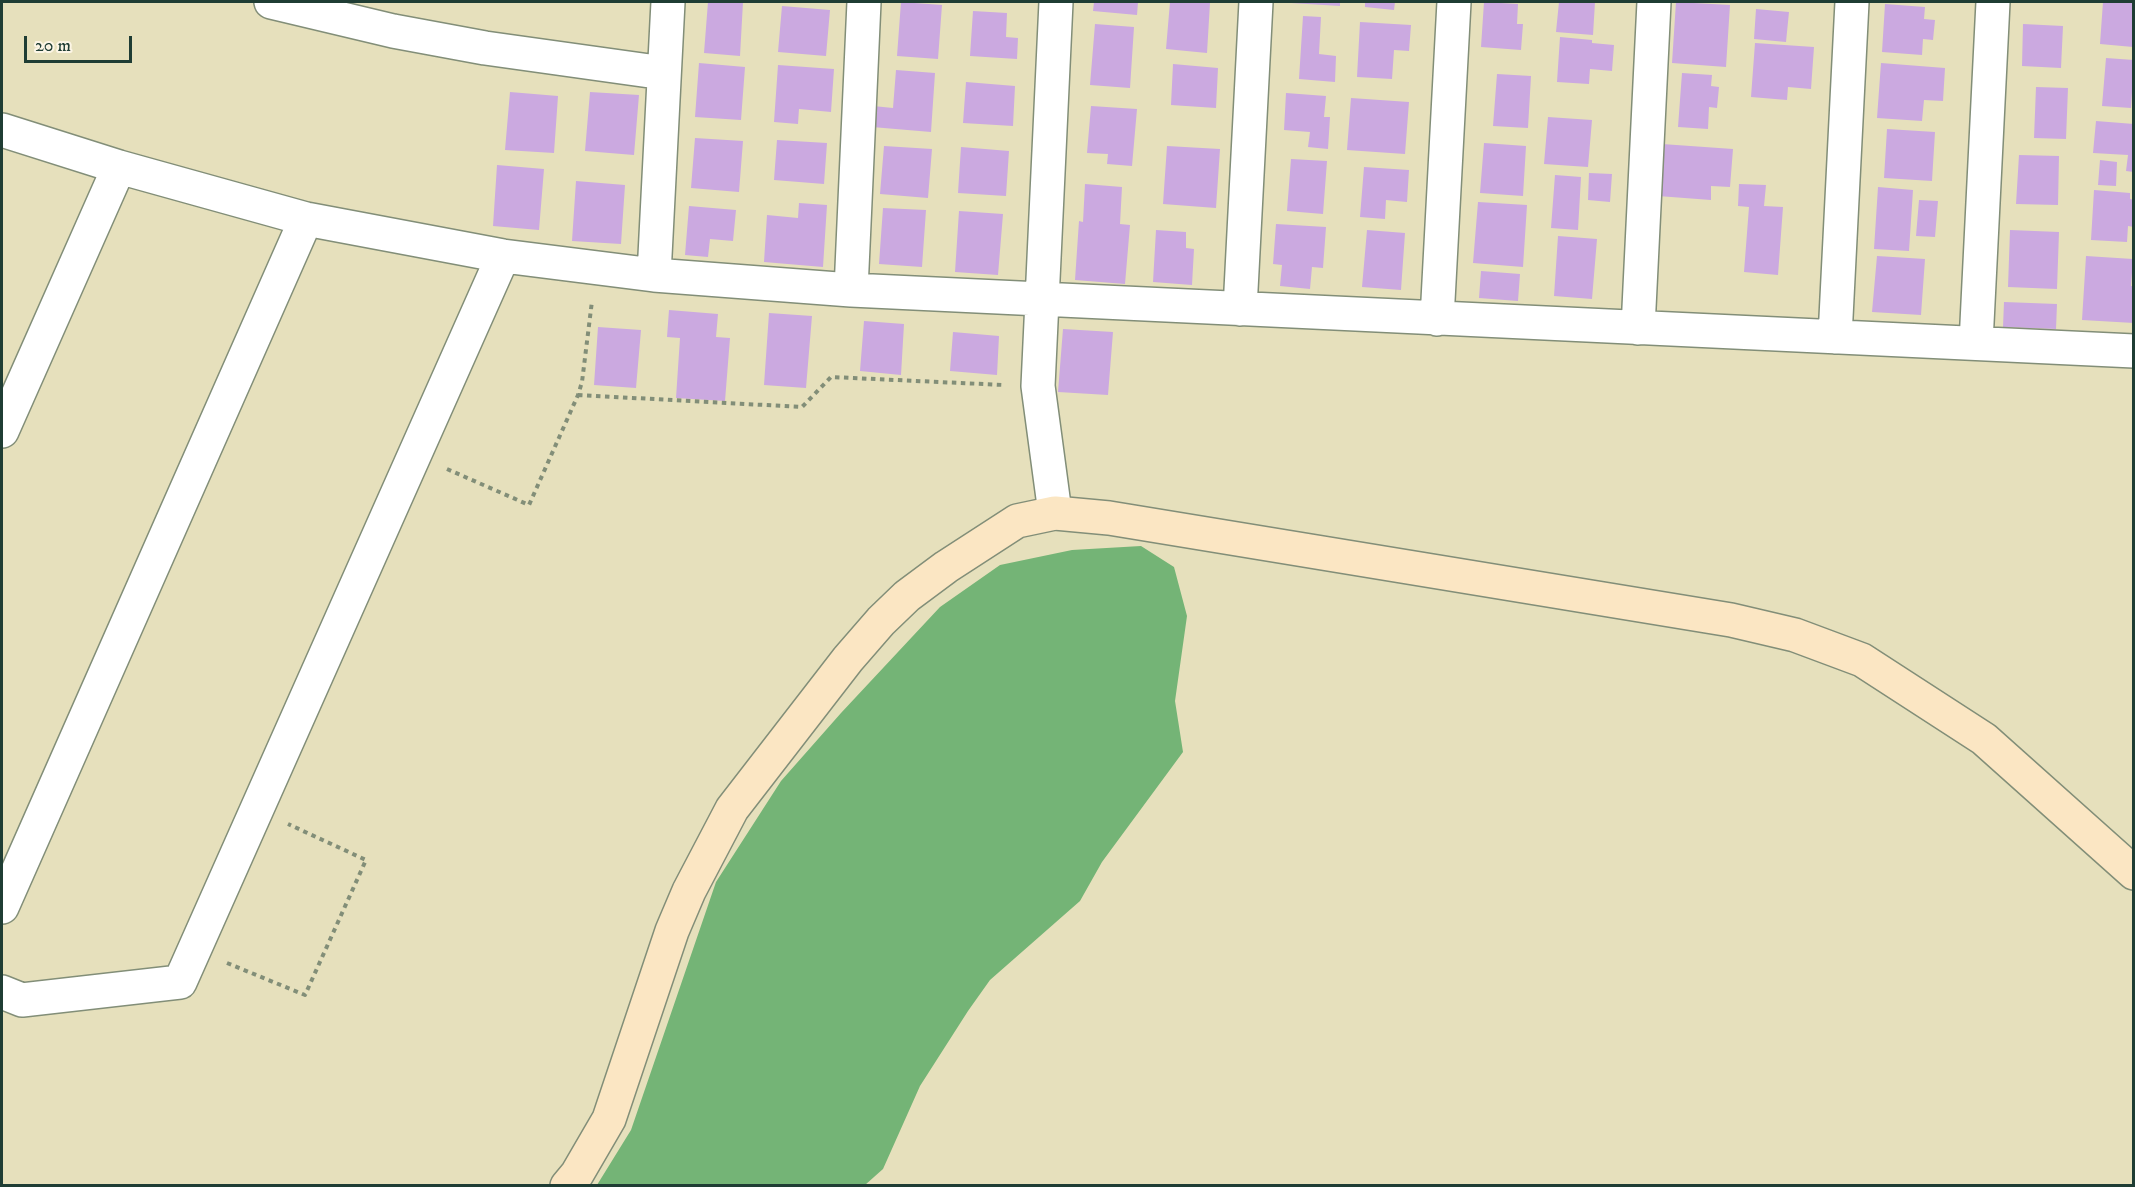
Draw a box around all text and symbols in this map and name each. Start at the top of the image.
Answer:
scale bar [27,24,135,62]
text: 20 m [35,35,71,57]

